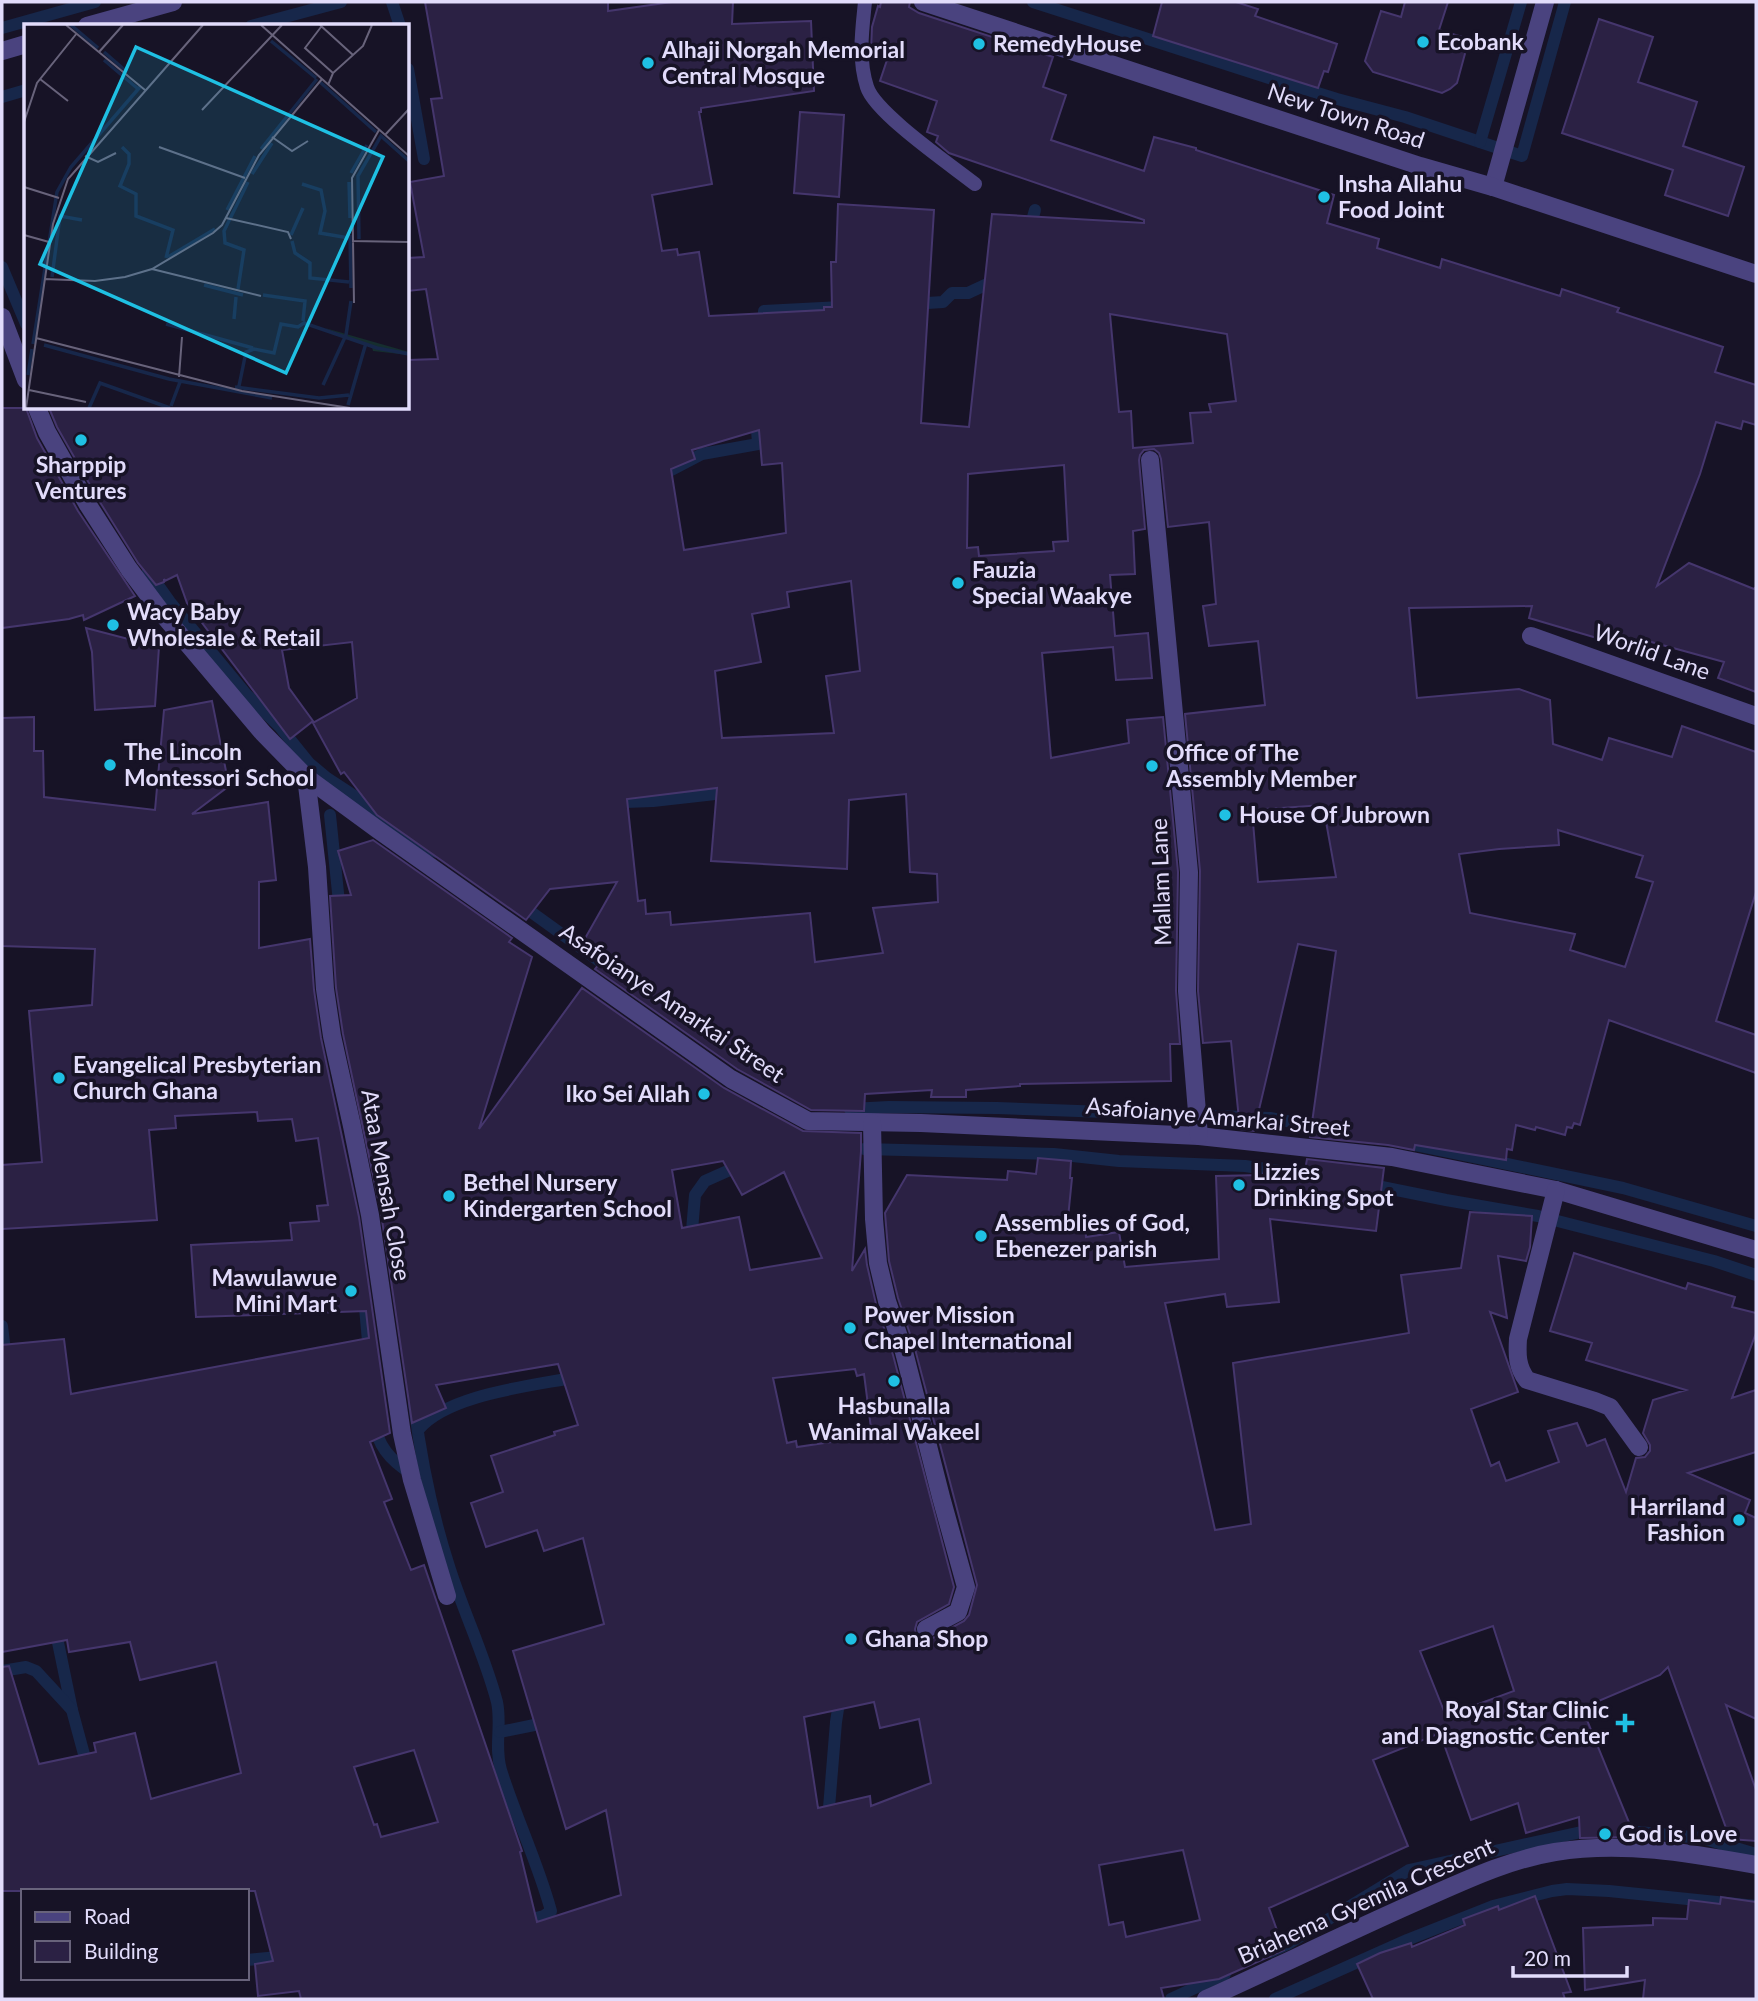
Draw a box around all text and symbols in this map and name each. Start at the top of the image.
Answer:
inset map [24,24,410,410]
place label: Ecobank [1437,27,1525,55]
place label: RemedyHouse [993,29,1142,57]
marker: Ecobank [1415,34,1431,50]
place label: Alhaji Norgah Memorial Central Mosque [661,35,905,89]
marker: RemedyHouse [971,36,987,52]
marker: Alhaji Norgah Memorial Central Mosque [640,55,656,71]
street label: New Town Road [1264,76,1428,154]
place label: Insha Allahu Food Joint [1338,169,1462,223]
marker: Insha Allahu Food Joint [1316,189,1332,205]
marker: Sharppip Ventures [73,432,89,448]
place label: Sharppip Ventures [34,450,127,504]
place label: Fauzia Special Waakye [972,555,1132,609]
marker: Fauzia Special Waakye [950,575,966,591]
place label: Wacy Baby Wholesale & Retail [127,597,321,651]
marker: Wacy Baby Wholesale & Retail [105,617,121,633]
street label: Worlid Lane [1590,617,1714,685]
place label: The Lincoln Montessori School [124,737,314,791]
place label: Office of The Assembly Member [1165,738,1357,792]
marker: The Lincoln Montessori School [102,757,118,773]
marker: Office of The Assembly Member [1144,758,1160,774]
place label: House Of Jubrown [1239,800,1430,828]
marker: House Of Jubrown [1217,807,1233,823]
street label: Mallam Lane [1144,818,1176,946]
street label: Asafoianye Amarkai Street [555,916,791,1088]
place label: Evangelical Presbyterian Church Ghana [73,1050,322,1104]
marker: Evangelical Presbyterian Church Ghana [51,1070,67,1086]
place label: Iko Sei Allah [565,1079,690,1107]
marker: Iko Sei Allah [696,1086,712,1102]
street label: Ataa Mensah Close [356,1087,418,1283]
street label: Asafoianye Amarkai Street [1085,1091,1352,1142]
place label: Lizzies Drinking Spot [1253,1157,1394,1211]
place label: Bethel Nursery Kindergarten School [463,1168,672,1222]
marker: Lizzies Drinking Spot [1231,1177,1247,1193]
marker: Bethel Nursery Kindergarten School [441,1188,457,1204]
place label: Assemblies of God, Ebenezer parish [994,1208,1190,1262]
marker: Assemblies of God, Ebenezer parish [973,1228,989,1244]
place label: Mawulawue Mini Mart [212,1263,337,1317]
marker: Mawulawue Mini Mart [343,1283,359,1299]
place label: Power Mission Chapel International [864,1300,1072,1354]
marker: Power Mission Chapel International [842,1320,858,1336]
marker: Hasbunalla Wanimal Wakeel [886,1373,902,1389]
place label: Hasbunalla Wanimal Wakeel [808,1391,980,1445]
place label: Harriland Fashion [1629,1492,1725,1546]
marker: Harriland Fashion [1731,1512,1747,1528]
place label: Ghana Shop [865,1624,988,1652]
marker: Ghana Shop [843,1631,859,1647]
place label: Royal Star Clinic and Diagnostic Center [1382,1695,1609,1749]
marker: Royal Star Clinic and Diagnostic Center [1615,1713,1635,1733]
place label: God is Love [1619,1819,1737,1847]
marker: God is Love [1597,1826,1613,1842]
street label: Briahema Gyemila Crescent [1233,1831,1499,1969]
legend [21,1889,248,1980]
text: Road [84,1903,131,1928]
scale bar [1513,1934,1627,1978]
text: Building [84,1938,159,1963]
text: 20 m [1524,1945,1571,1970]

